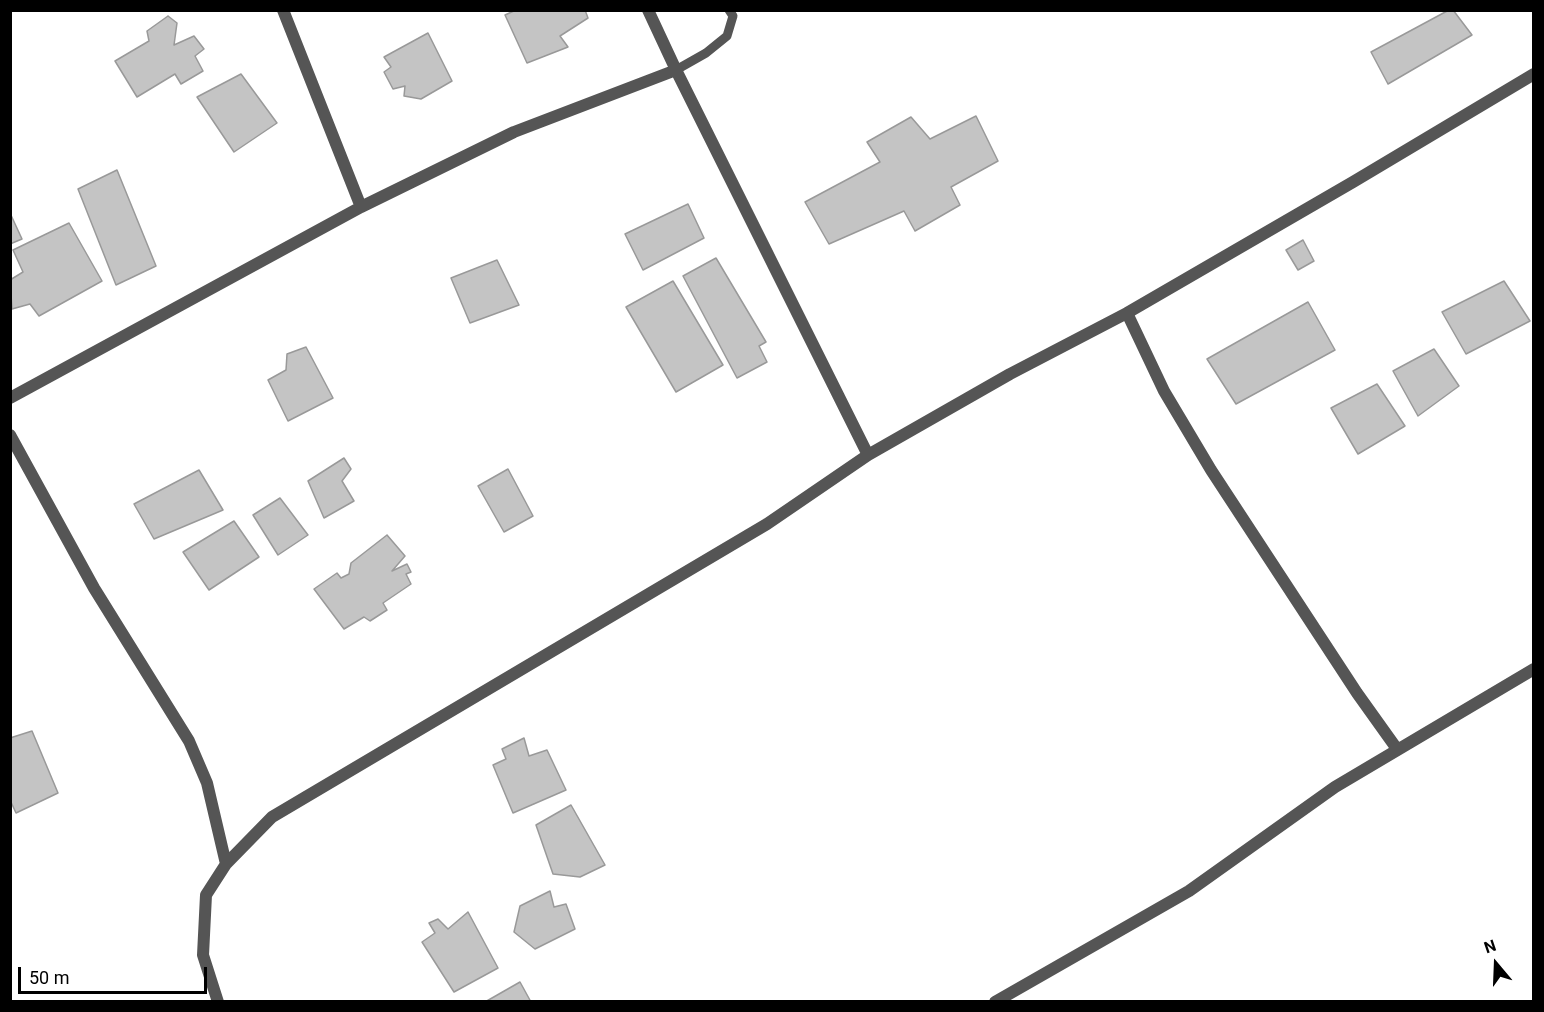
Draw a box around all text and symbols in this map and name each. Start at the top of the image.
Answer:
north arrow [1466,934,1526,994]
text: N [1482,936,1498,957]
scale bar [21,955,210,993]
text: 50 m [29,967,69,988]

